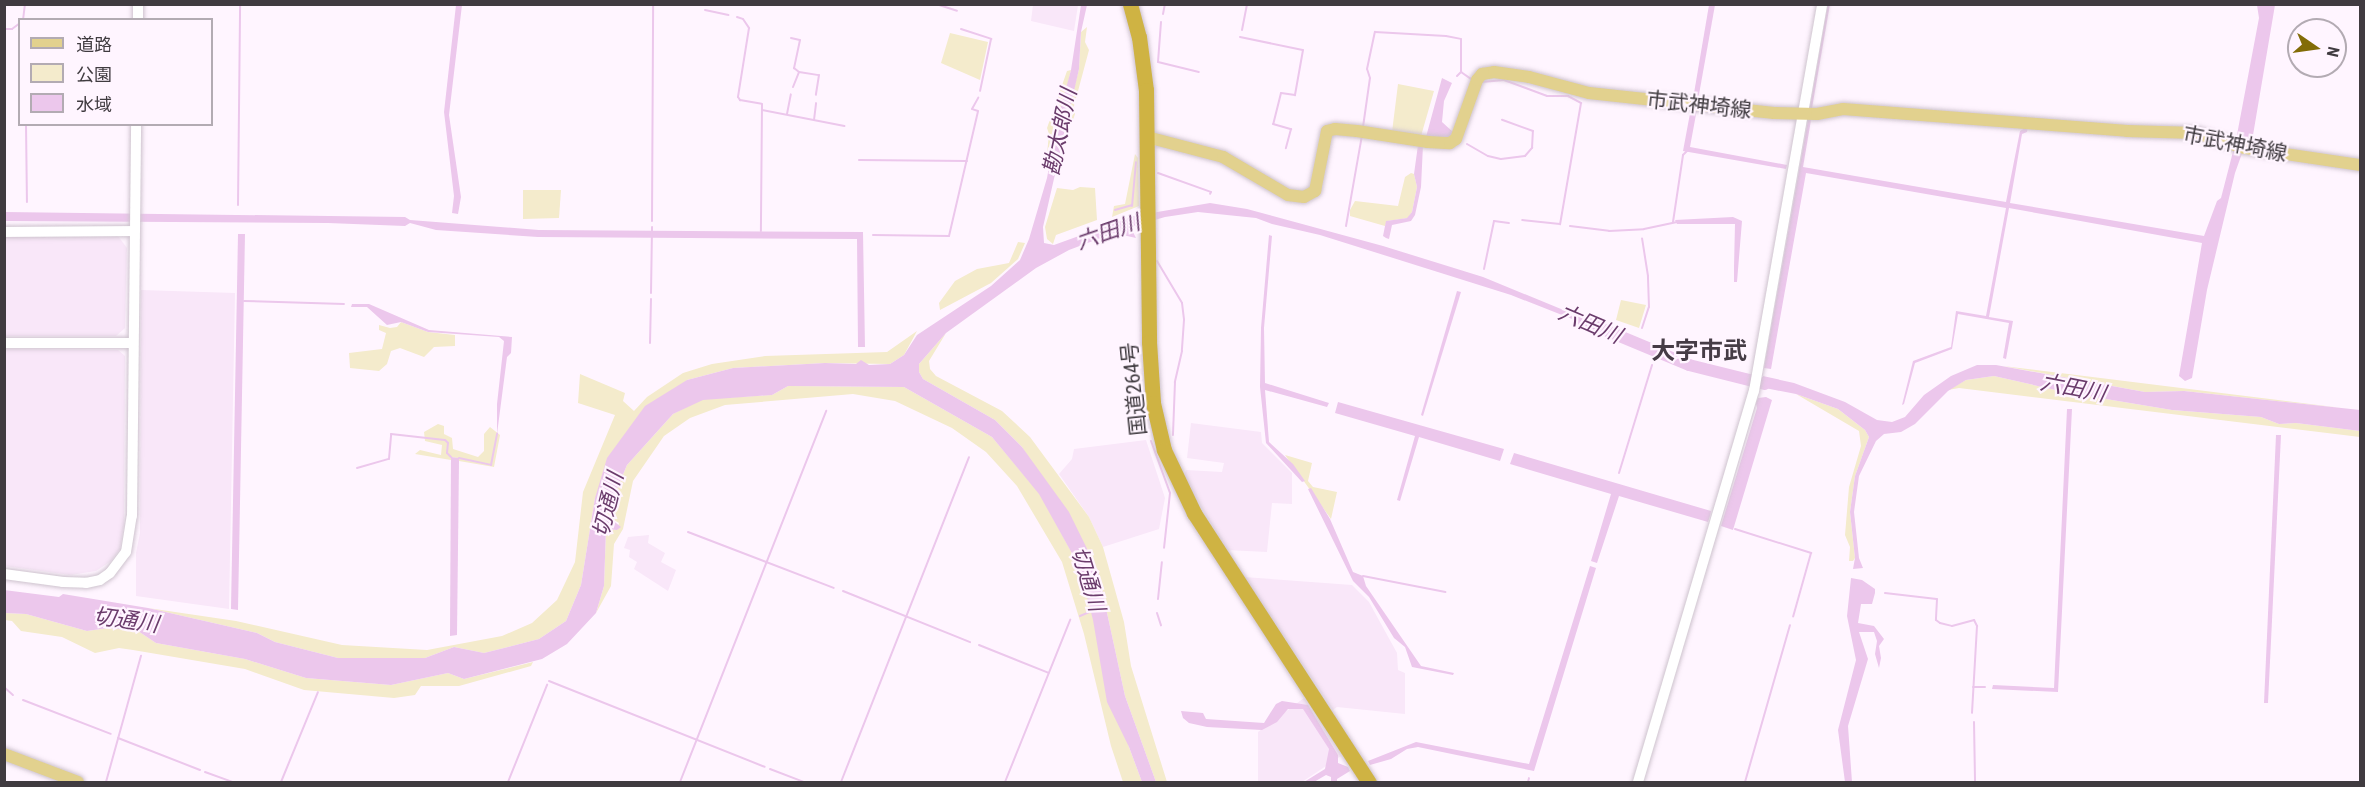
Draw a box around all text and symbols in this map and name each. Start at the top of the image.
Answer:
legend [18,18,213,126]
north arrow [2287,18,2347,78]
text: 道路 [76,34,112,55]
text: N [2323,45,2343,59]
text: 公園 [76,64,112,85]
water label: 勘太郎川 [1038,86,1082,178]
street label: 市武神埼線 [1645,87,1753,123]
text: 水域 [76,94,112,115]
street label: 市武神埼線 [2181,122,2289,166]
water label: 六田川 [1073,209,1143,255]
water label: 六田川 [1554,299,1626,349]
district label: 大字市武 [1651,338,1747,366]
street label: 国道264号 [1117,341,1151,437]
water label: 六田川 [2038,369,2108,407]
water label: 切通川 [587,470,629,540]
water label: 切通川 [1066,544,1110,614]
water label: 切通川 [91,602,161,638]

